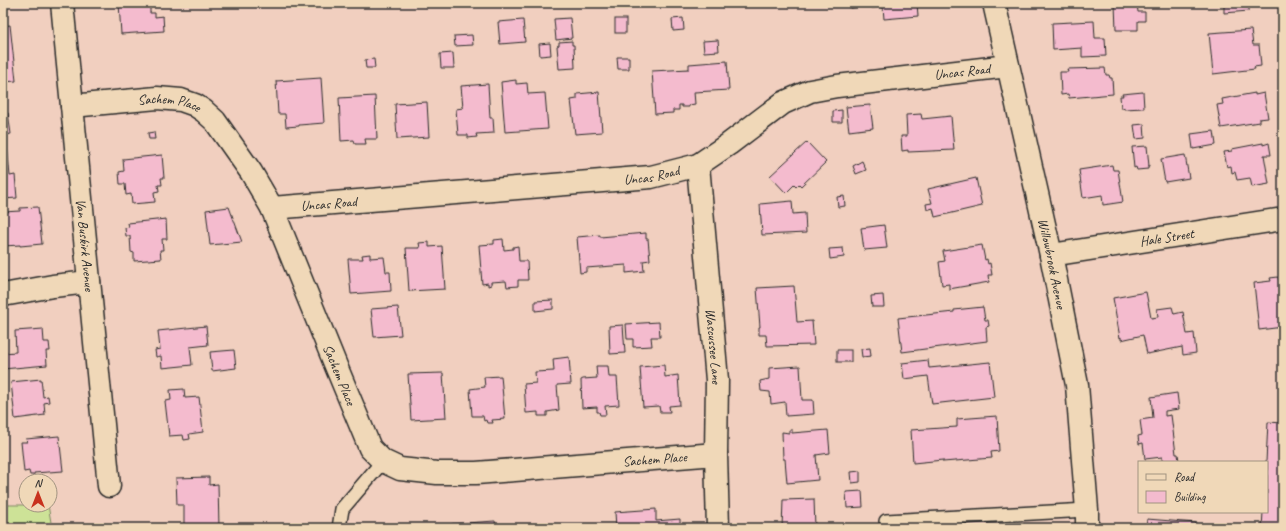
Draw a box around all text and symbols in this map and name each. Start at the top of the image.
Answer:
street label: Uncas Road [933,60,993,84]
street label: Sachem Place [137,90,205,116]
street label: Uncas Road [623,162,683,188]
street label: Uncas Road [300,193,360,215]
street label: Van Buskirk Avenue [72,198,98,293]
street label: Willowbrook Avenue [1034,217,1070,312]
street label: Hale Street [1138,225,1196,250]
street label: Wascussee Lane [702,308,725,386]
street label: Sachem Place [319,342,360,409]
street label: Sachem Place [622,448,689,470]
legend [1138,461,1268,513]
text: Road [1174,469,1196,485]
north arrow [18,473,58,513]
text: N [35,476,44,490]
text: Building [1174,489,1206,505]

